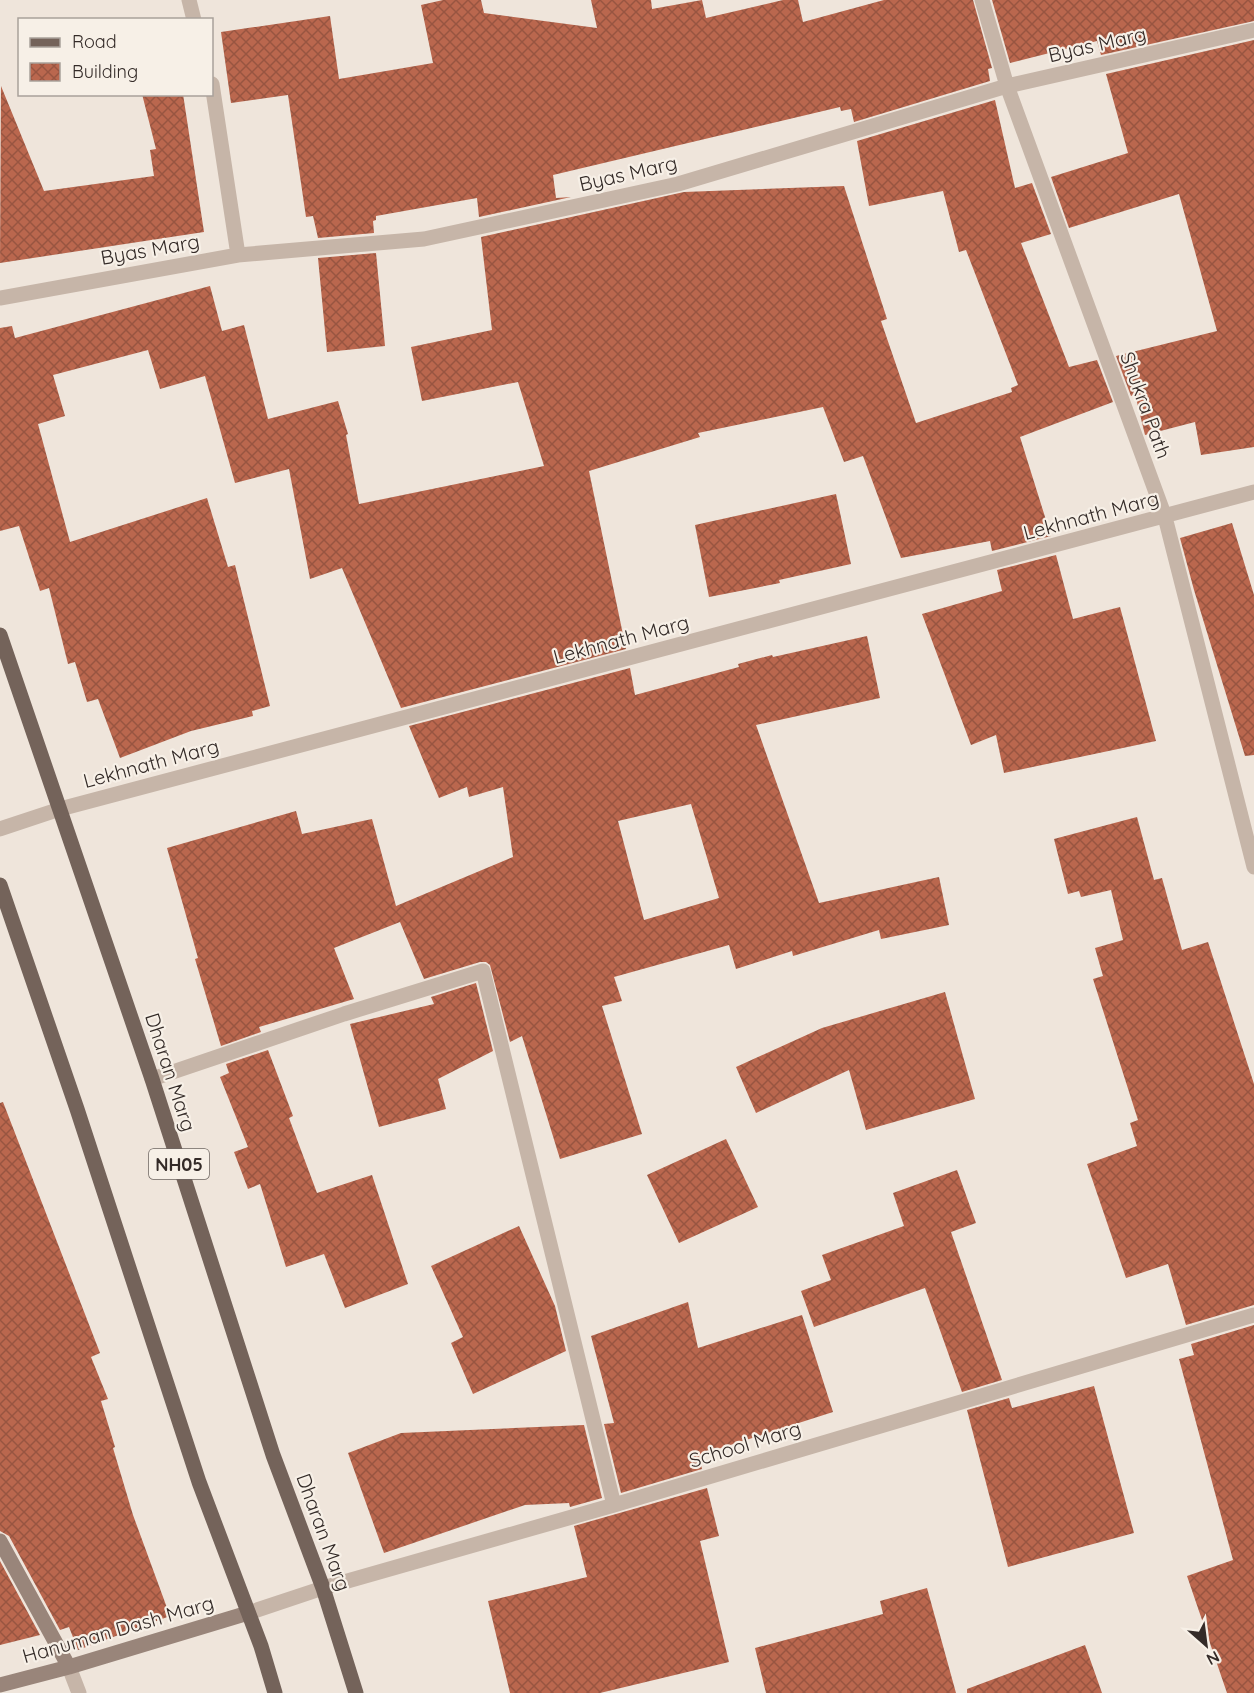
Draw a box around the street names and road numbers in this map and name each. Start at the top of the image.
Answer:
street label: Byas Marg [1046,21,1148,67]
street label: Byas Marg [577,150,679,196]
street label: Byas Marg [99,228,201,270]
street label: Shukra Path [1115,348,1177,462]
street label: Lekhnath Marg [1020,485,1162,545]
street label: Lekhnath Marg [550,609,692,669]
street label: Lekhnath Marg [80,733,222,793]
street label: Dharan Marg [140,1010,202,1134]
road number: NH05 [149,1149,209,1179]
street label: School Marg [686,1415,804,1473]
street label: Dharan Marg [291,1470,357,1594]
street label: Hanuman Dash Marg [19,1590,217,1668]

